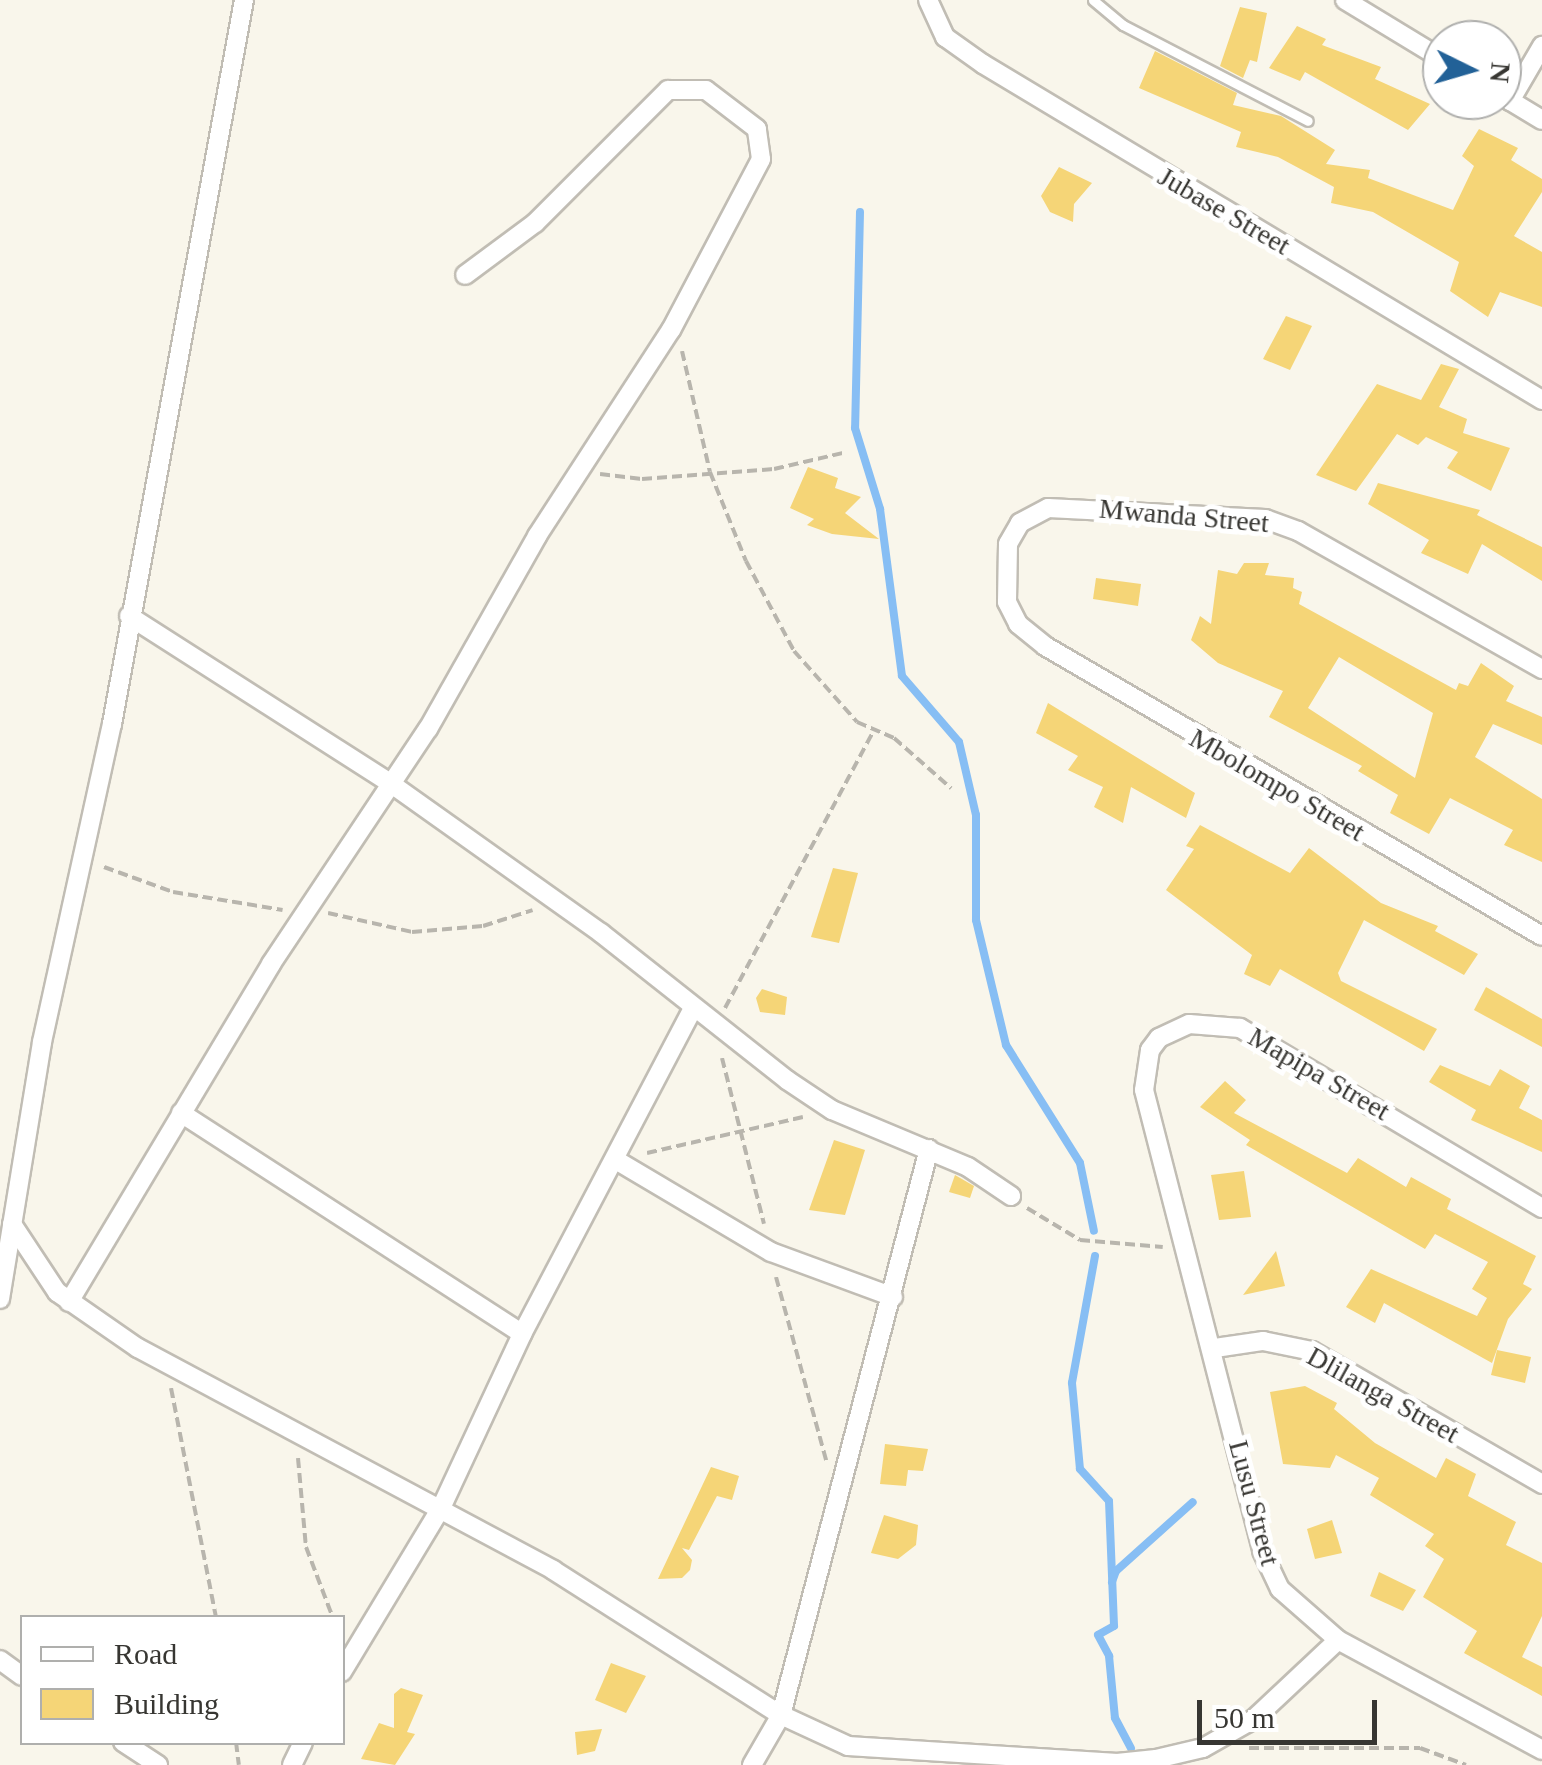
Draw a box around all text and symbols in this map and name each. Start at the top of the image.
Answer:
north arrow [1422,20,1522,120]
text: N [1484,61,1517,84]
street label: Jubase Street [1152,160,1296,262]
street label: Mwanda Street [1098,492,1270,540]
street label: Mbolompo Street [1183,721,1371,849]
street label: Mapipa Street [1242,1020,1396,1128]
street label: Dlilanga Street [1301,1339,1465,1451]
street label: Lusu Street [1221,1437,1287,1569]
legend [20,1615,345,1745]
text: Road [114,1637,177,1670]
scale bar [1202,1680,1382,1742]
text: Building [114,1687,219,1720]
text: 50 m [1214,1701,1275,1734]

